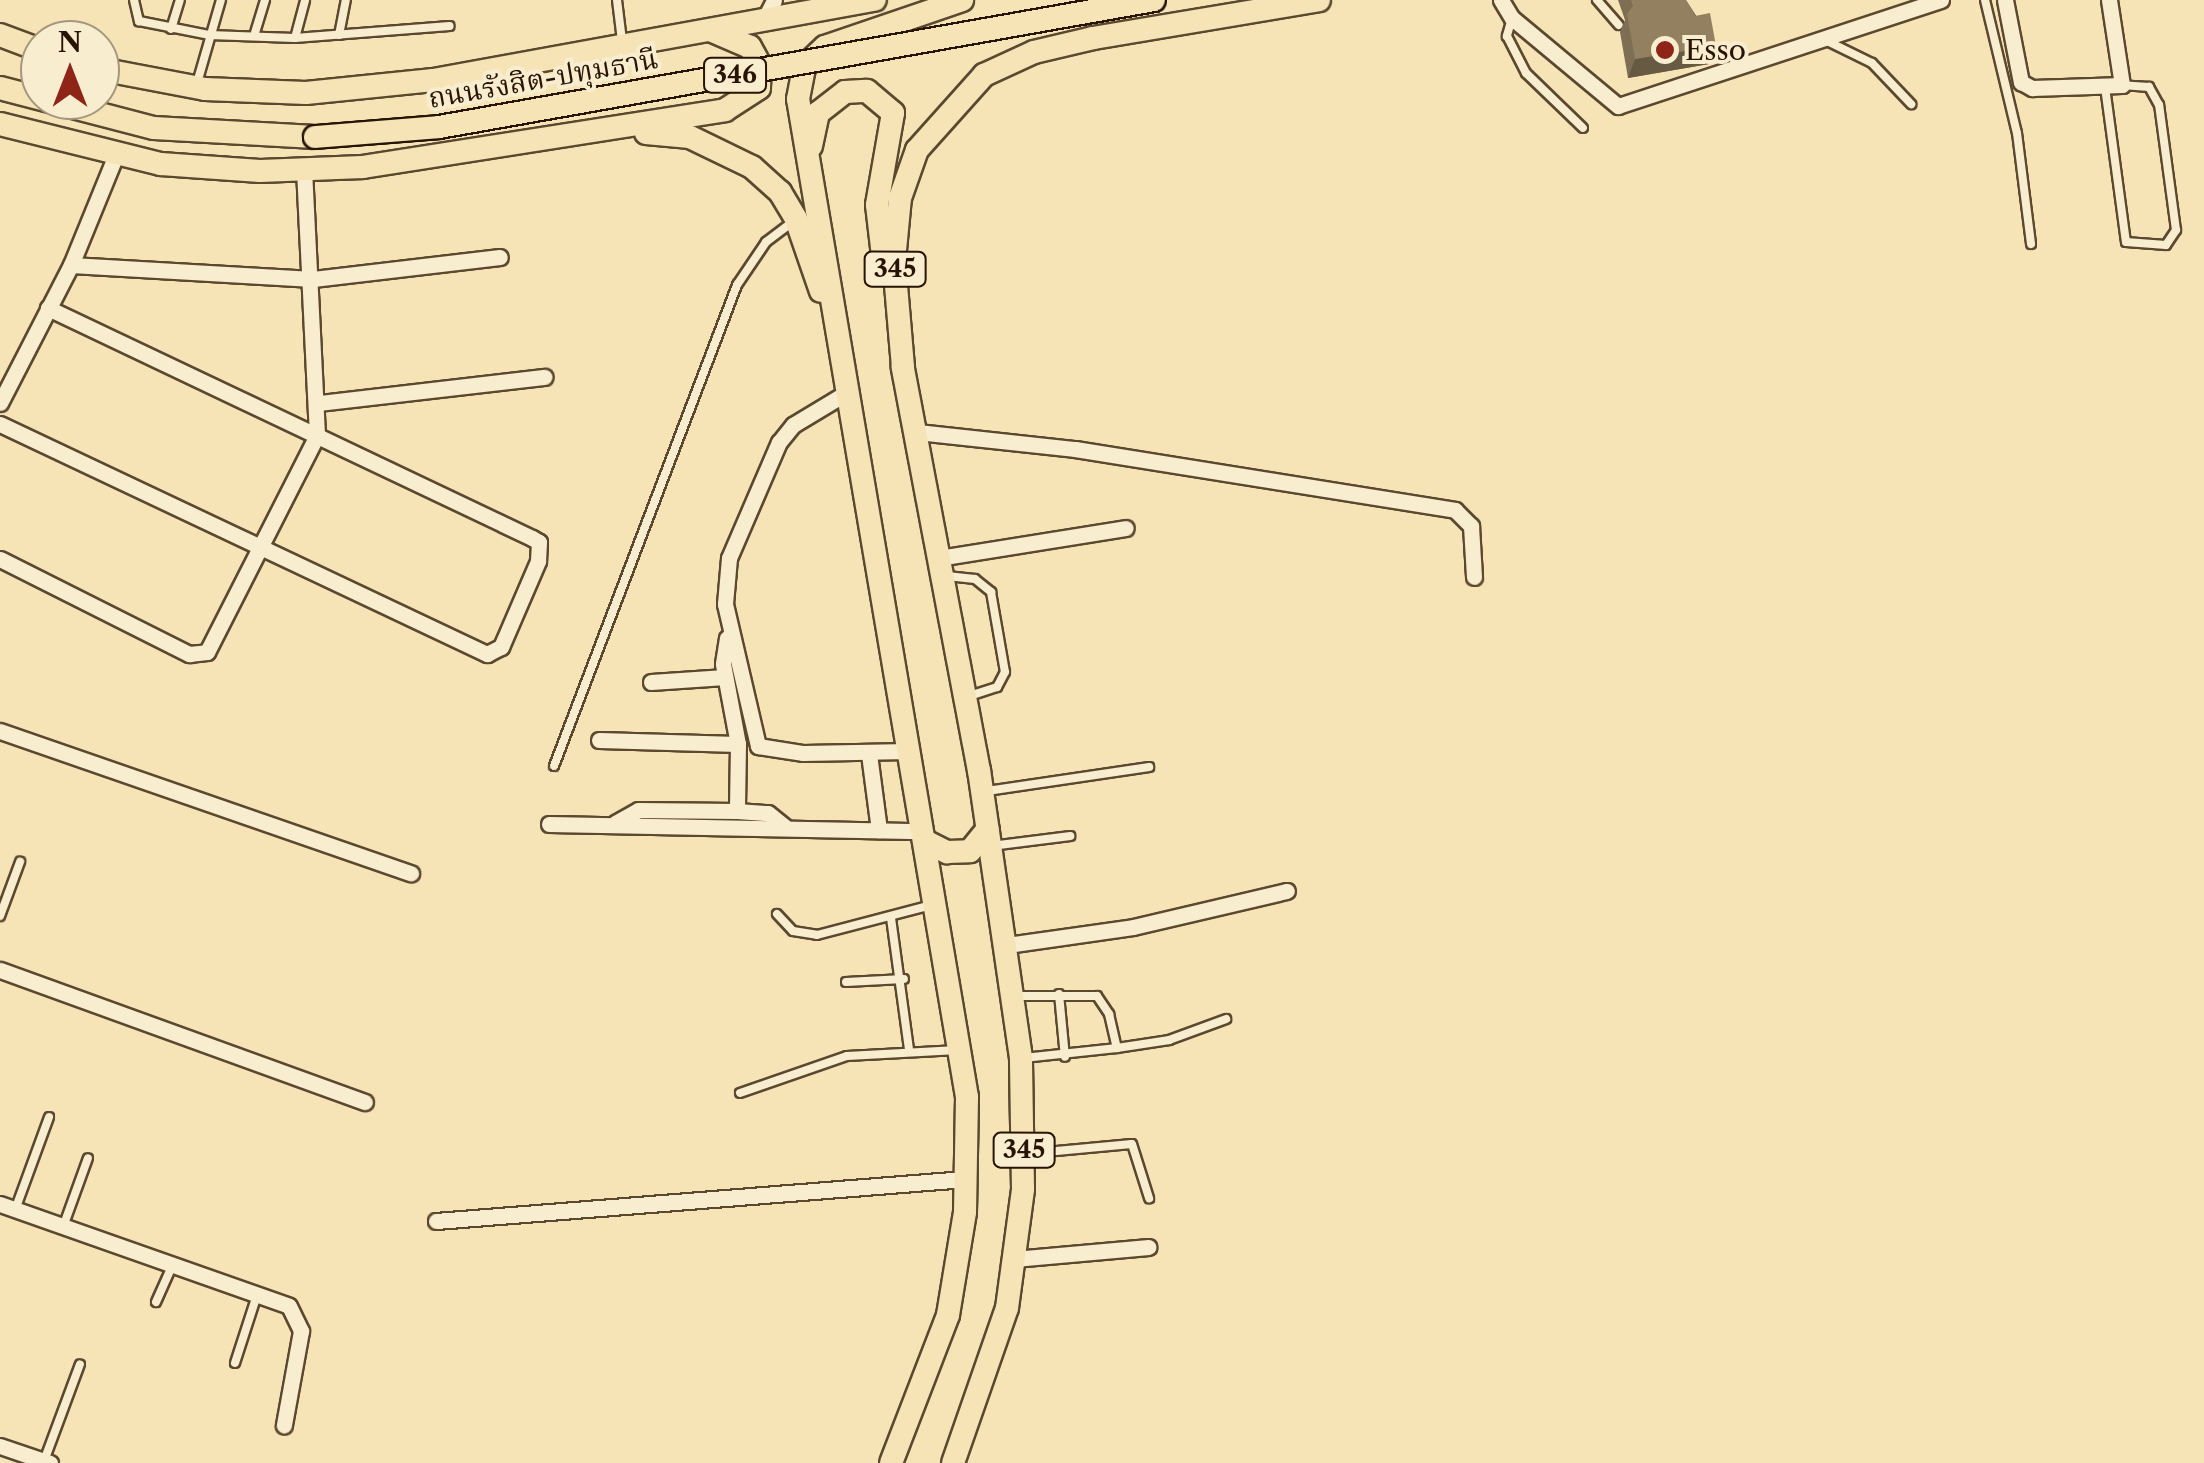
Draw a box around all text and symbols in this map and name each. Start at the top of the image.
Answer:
north arrow [20,20,120,120]
text: N [58,25,82,59]
place label: Esso [1685,33,1746,67]
marker: Esso [1654,39,1676,61]
street label: ถนนรังสิต-ปทุมธานี [426,41,660,115]
road number: 346 [702,55,768,95]
road number: 345 [862,249,928,289]
road number: 345 [992,1130,1056,1170]

